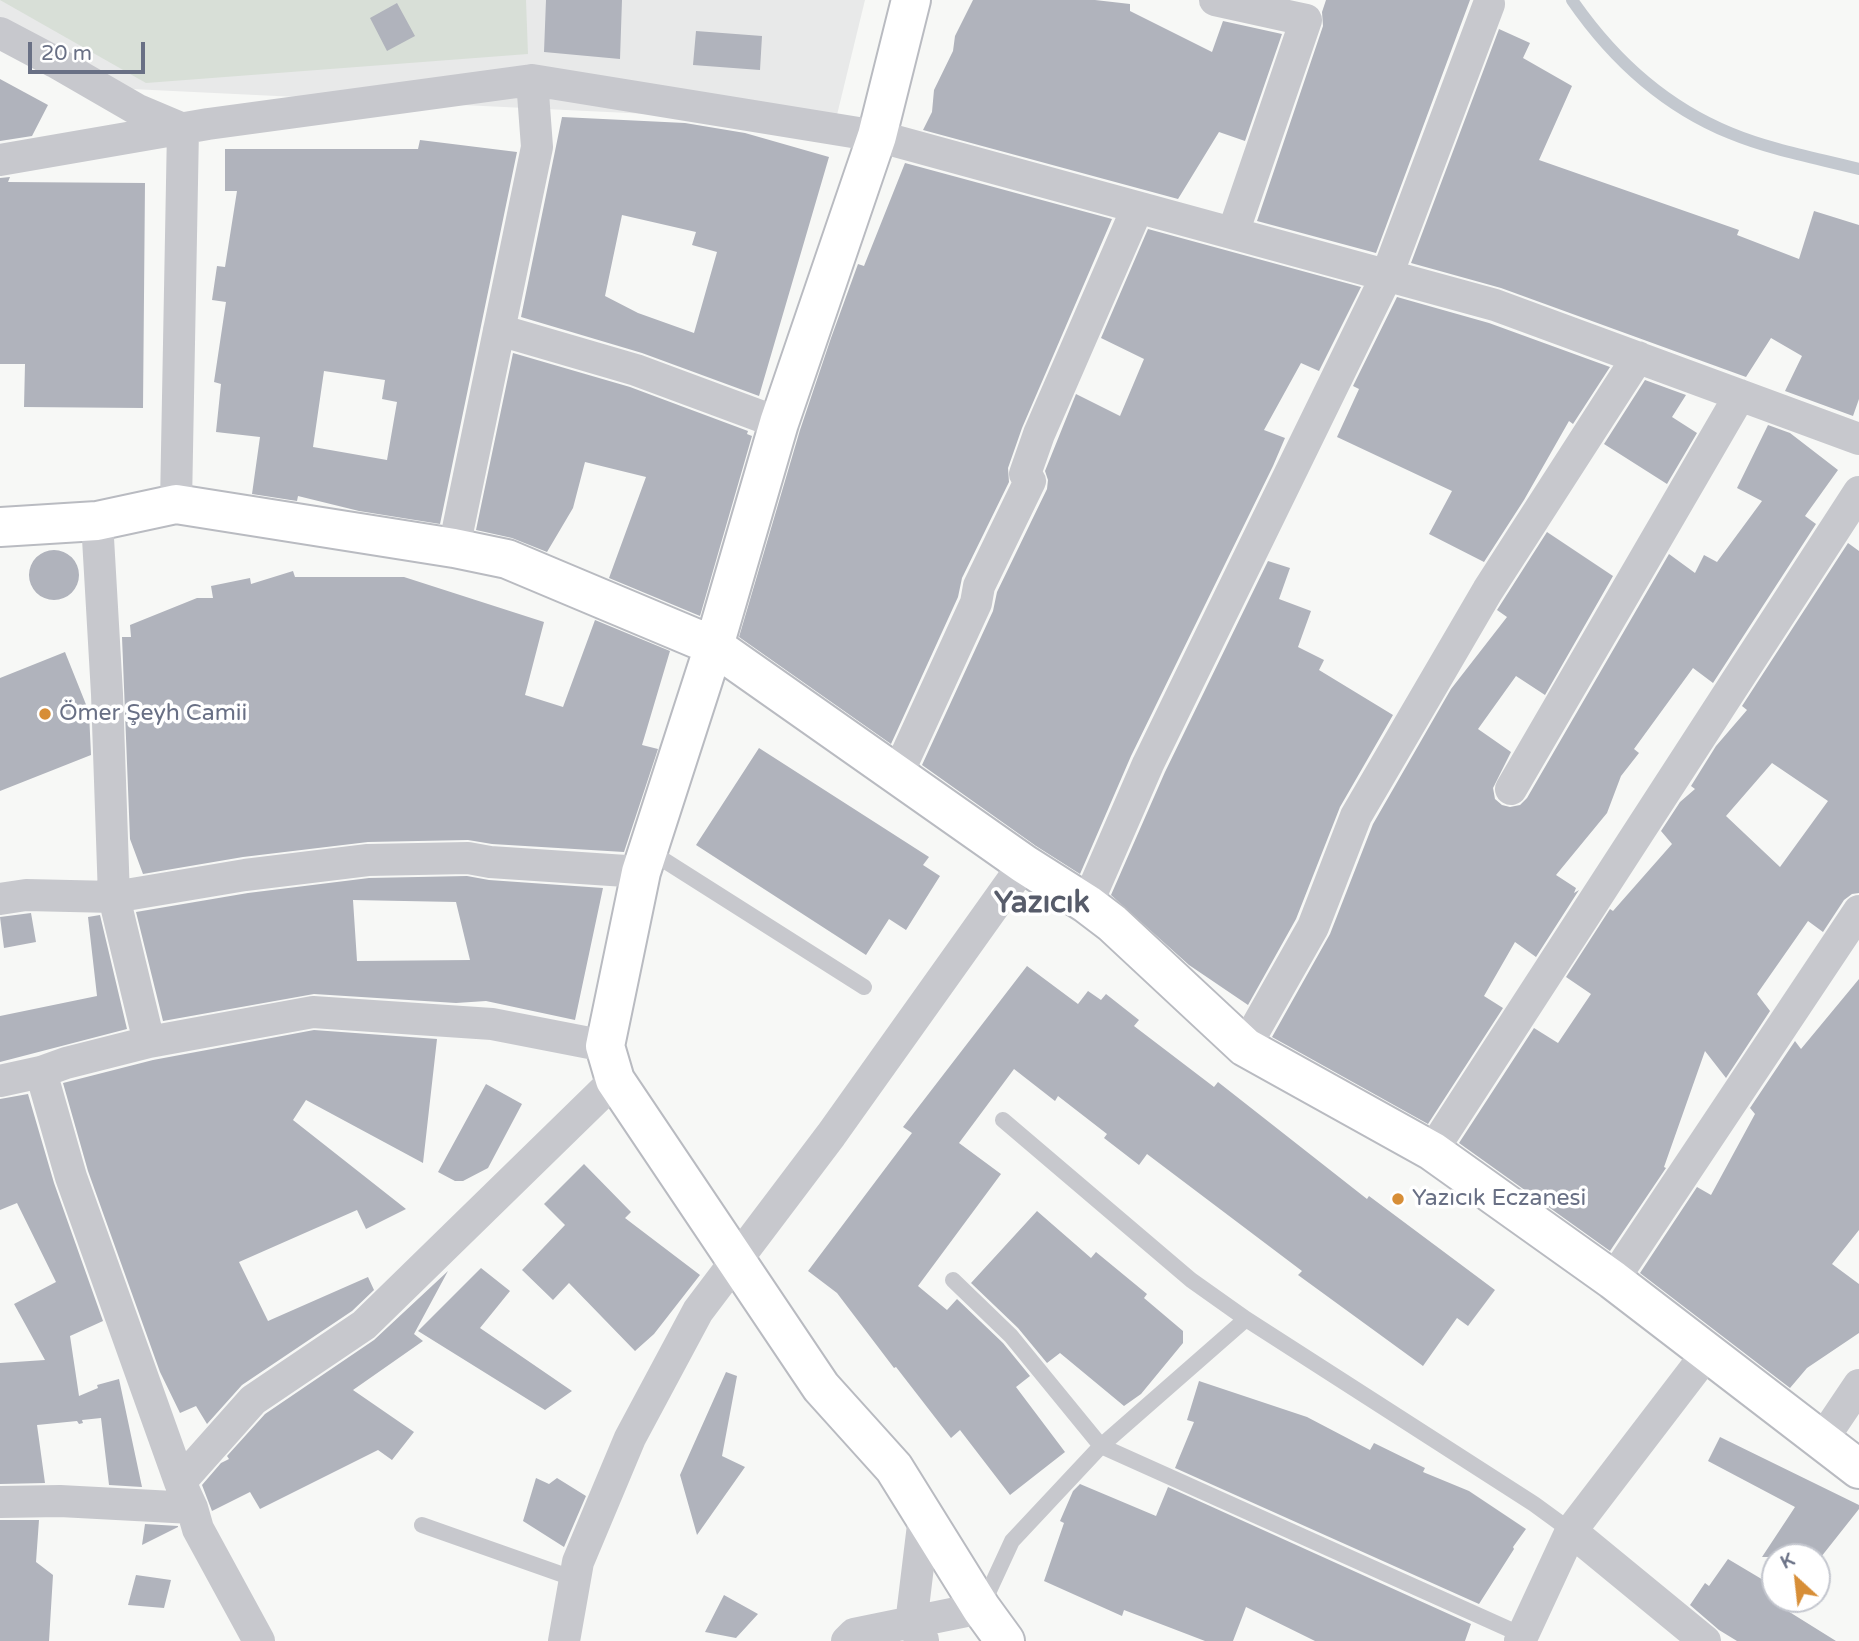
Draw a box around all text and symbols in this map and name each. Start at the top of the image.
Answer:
scale bar [32,28,149,72]
text: 20 m [41,41,92,66]
place label: Ömer Şeyh Camii [59,700,247,728]
marker: Ömer Şeyh Camii [37,706,53,722]
district label: Yazıcık [994,886,1090,922]
place label: Yazıcık Eczanesi [1412,1185,1586,1213]
marker: Yazıcık Eczanesi [1390,1191,1406,1207]
north arrow [1761,1543,1831,1613]
text: K [1777,1548,1798,1574]

